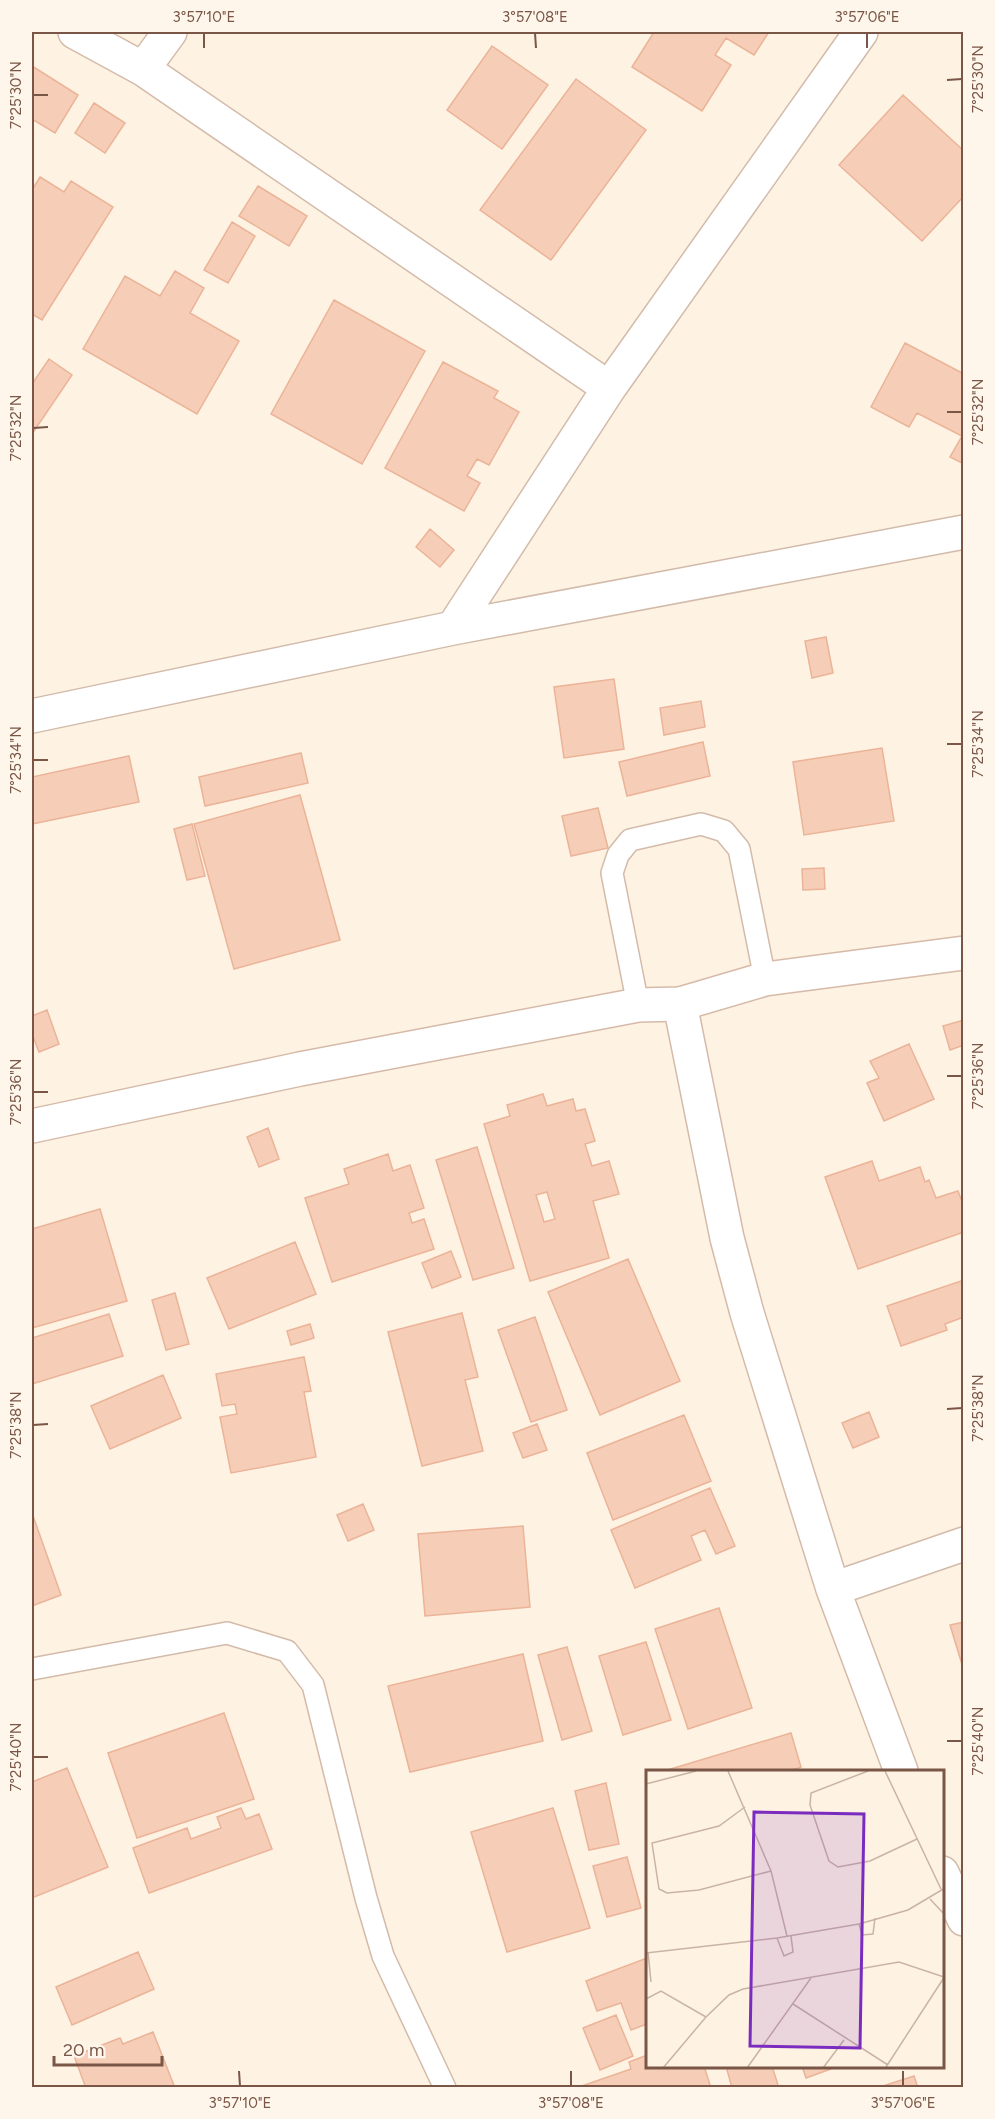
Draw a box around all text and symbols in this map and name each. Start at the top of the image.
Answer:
text: 3°57'10"E [173,8,235,26]
text: 3°57'08"E [502,8,568,26]
text: 3°57'06"E [834,8,900,26]
text: 7°25'30"N [969,45,987,113]
text: 7°25'30"N [7,61,25,129]
text: 7°25'32"N [969,379,987,445]
text: 7°25'32"N [7,395,25,461]
text: 7°25'34"N [969,710,987,778]
text: 7°25'34"N [7,726,25,794]
text: 7°25'36"N [969,1043,987,1109]
text: 7°25'36"N [7,1059,25,1125]
text: 7°25'38"N [969,1374,987,1442]
text: 7°25'38"N [7,1391,25,1459]
text: 7°25'40"N [969,1707,987,1775]
text: 7°25'40"N [7,1723,25,1791]
inset map [646,1770,944,2068]
scale bar [54,2029,162,2067]
text: 20 m [63,2039,104,2061]
text: 3°57'10"E [209,2094,271,2112]
text: 3°57'08"E [538,2094,604,2112]
text: 3°57'06"E [870,2094,936,2112]

